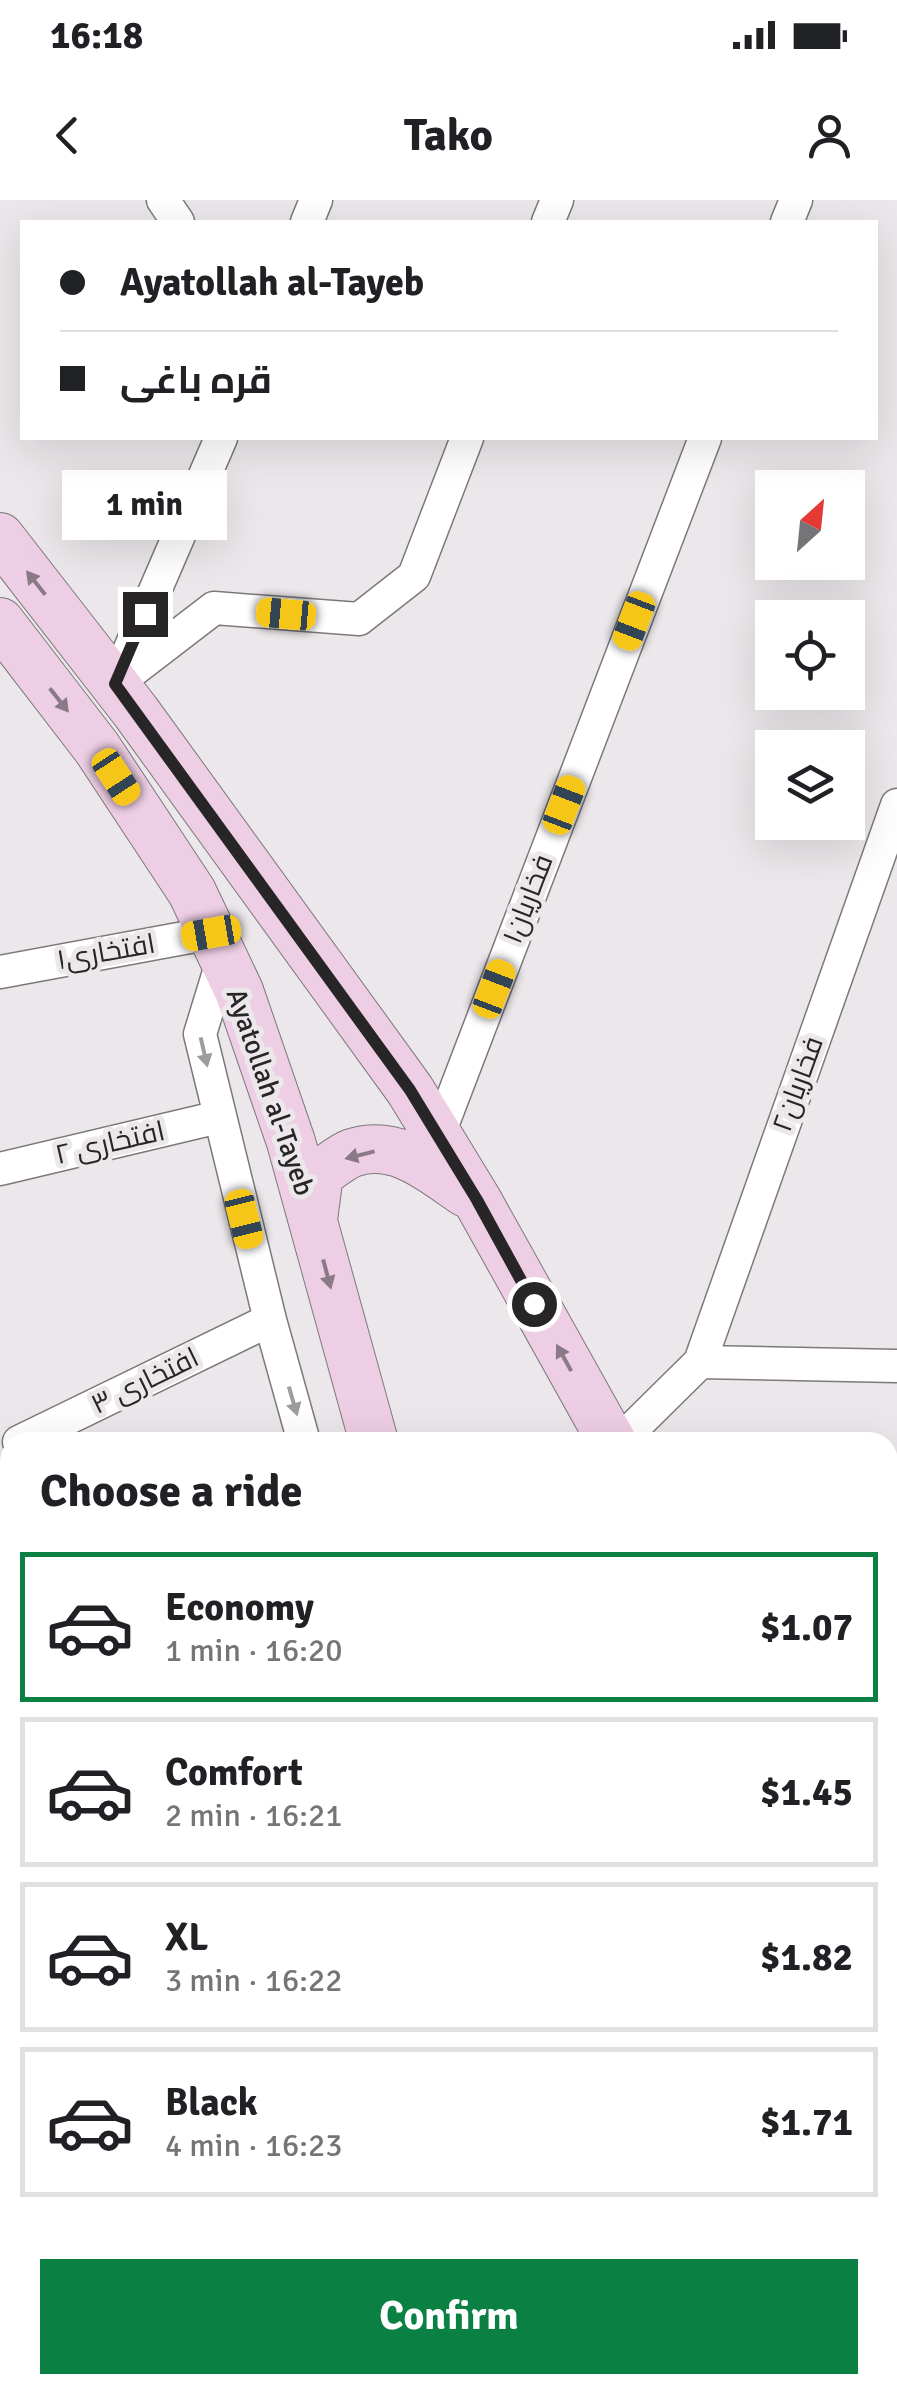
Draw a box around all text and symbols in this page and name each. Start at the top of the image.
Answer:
text: 16:18 [50,12,143,59]
icon: back [40,108,95,163]
text: Tako [404,108,493,163]
icon: person [802,108,857,163]
text: Ayatollah al-Tayeb [120,259,424,306]
text: قره باغی [120,357,272,404]
callout: 1 min [62,469,228,539]
north arrow [755,470,865,580]
map controls [755,470,865,840]
text: 1 min [106,485,183,524]
one-way arrow [26,570,47,596]
car [609,588,659,654]
route end [123,592,168,637]
car [255,596,317,632]
button: locate [755,600,865,710]
one-way arrow [49,686,70,712]
button: layers [755,730,865,840]
car [87,744,145,810]
car [539,772,589,838]
street label: فخاریان۱ [496,850,560,948]
car [179,913,243,953]
street label: افتخاری۱ [54,927,158,977]
car [469,956,519,1022]
street label: Ayatollah al-Tayeb [219,984,321,1200]
street label: فخاریان۲ [765,1032,831,1136]
one-way arrow [197,1037,212,1068]
street label: افتخاری ۲ [52,1114,168,1172]
one-way arrow [344,1147,375,1163]
car [222,1186,266,1252]
one-way arrow [320,1259,336,1290]
route start [512,1282,557,1327]
street label: افتخاری ۳ [86,1340,204,1422]
one-way arrow [555,1343,572,1372]
one-way arrow [286,1386,301,1417]
text: Choose a ride [40,1464,303,1519]
icon: car [45,1582,135,1672]
text: Economy [165,1584,314,1631]
text: $1.07 [760,1604,853,1651]
text: 1 min · 16:20 [165,1631,343,1670]
icon: car [45,1747,135,1837]
text: Comfort [165,1749,303,1796]
text: $1.45 [760,1769,853,1816]
text: 2 min · 16:21 [165,1796,343,1835]
icon: car [45,1912,135,2002]
text: XL [165,1914,208,1961]
text: $1.82 [760,1934,853,1981]
text: 3 min · 16:22 [165,1961,343,2000]
icon: car [45,2077,135,2167]
text: Black [165,2079,258,2126]
text: $1.71 [760,2099,853,2146]
text: 4 min · 16:23 [165,2126,343,2165]
button: Confirm [40,2259,858,2374]

